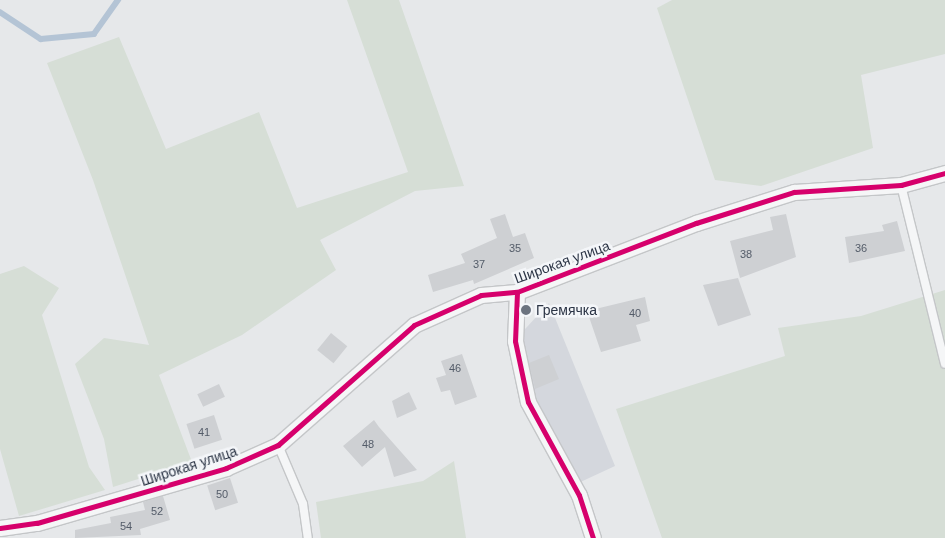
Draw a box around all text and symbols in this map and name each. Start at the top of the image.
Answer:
street label: Широкая улица [512,237,612,287]
house number: 35 [509,241,521,255]
house number: 36 [855,241,867,255]
house number: 38 [740,247,752,261]
house number: 37 [473,257,485,271]
place label: Гремячка [536,302,597,318]
marker: Гремячка [520,304,532,316]
house number: 40 [629,306,641,320]
house number: 46 [449,361,461,375]
house number: 41 [198,425,210,439]
house number: 48 [362,437,374,451]
street label: Широкая улица [139,442,239,490]
house number: 50 [216,487,228,501]
house number: 52 [151,504,163,518]
house number: 54 [120,519,132,533]

